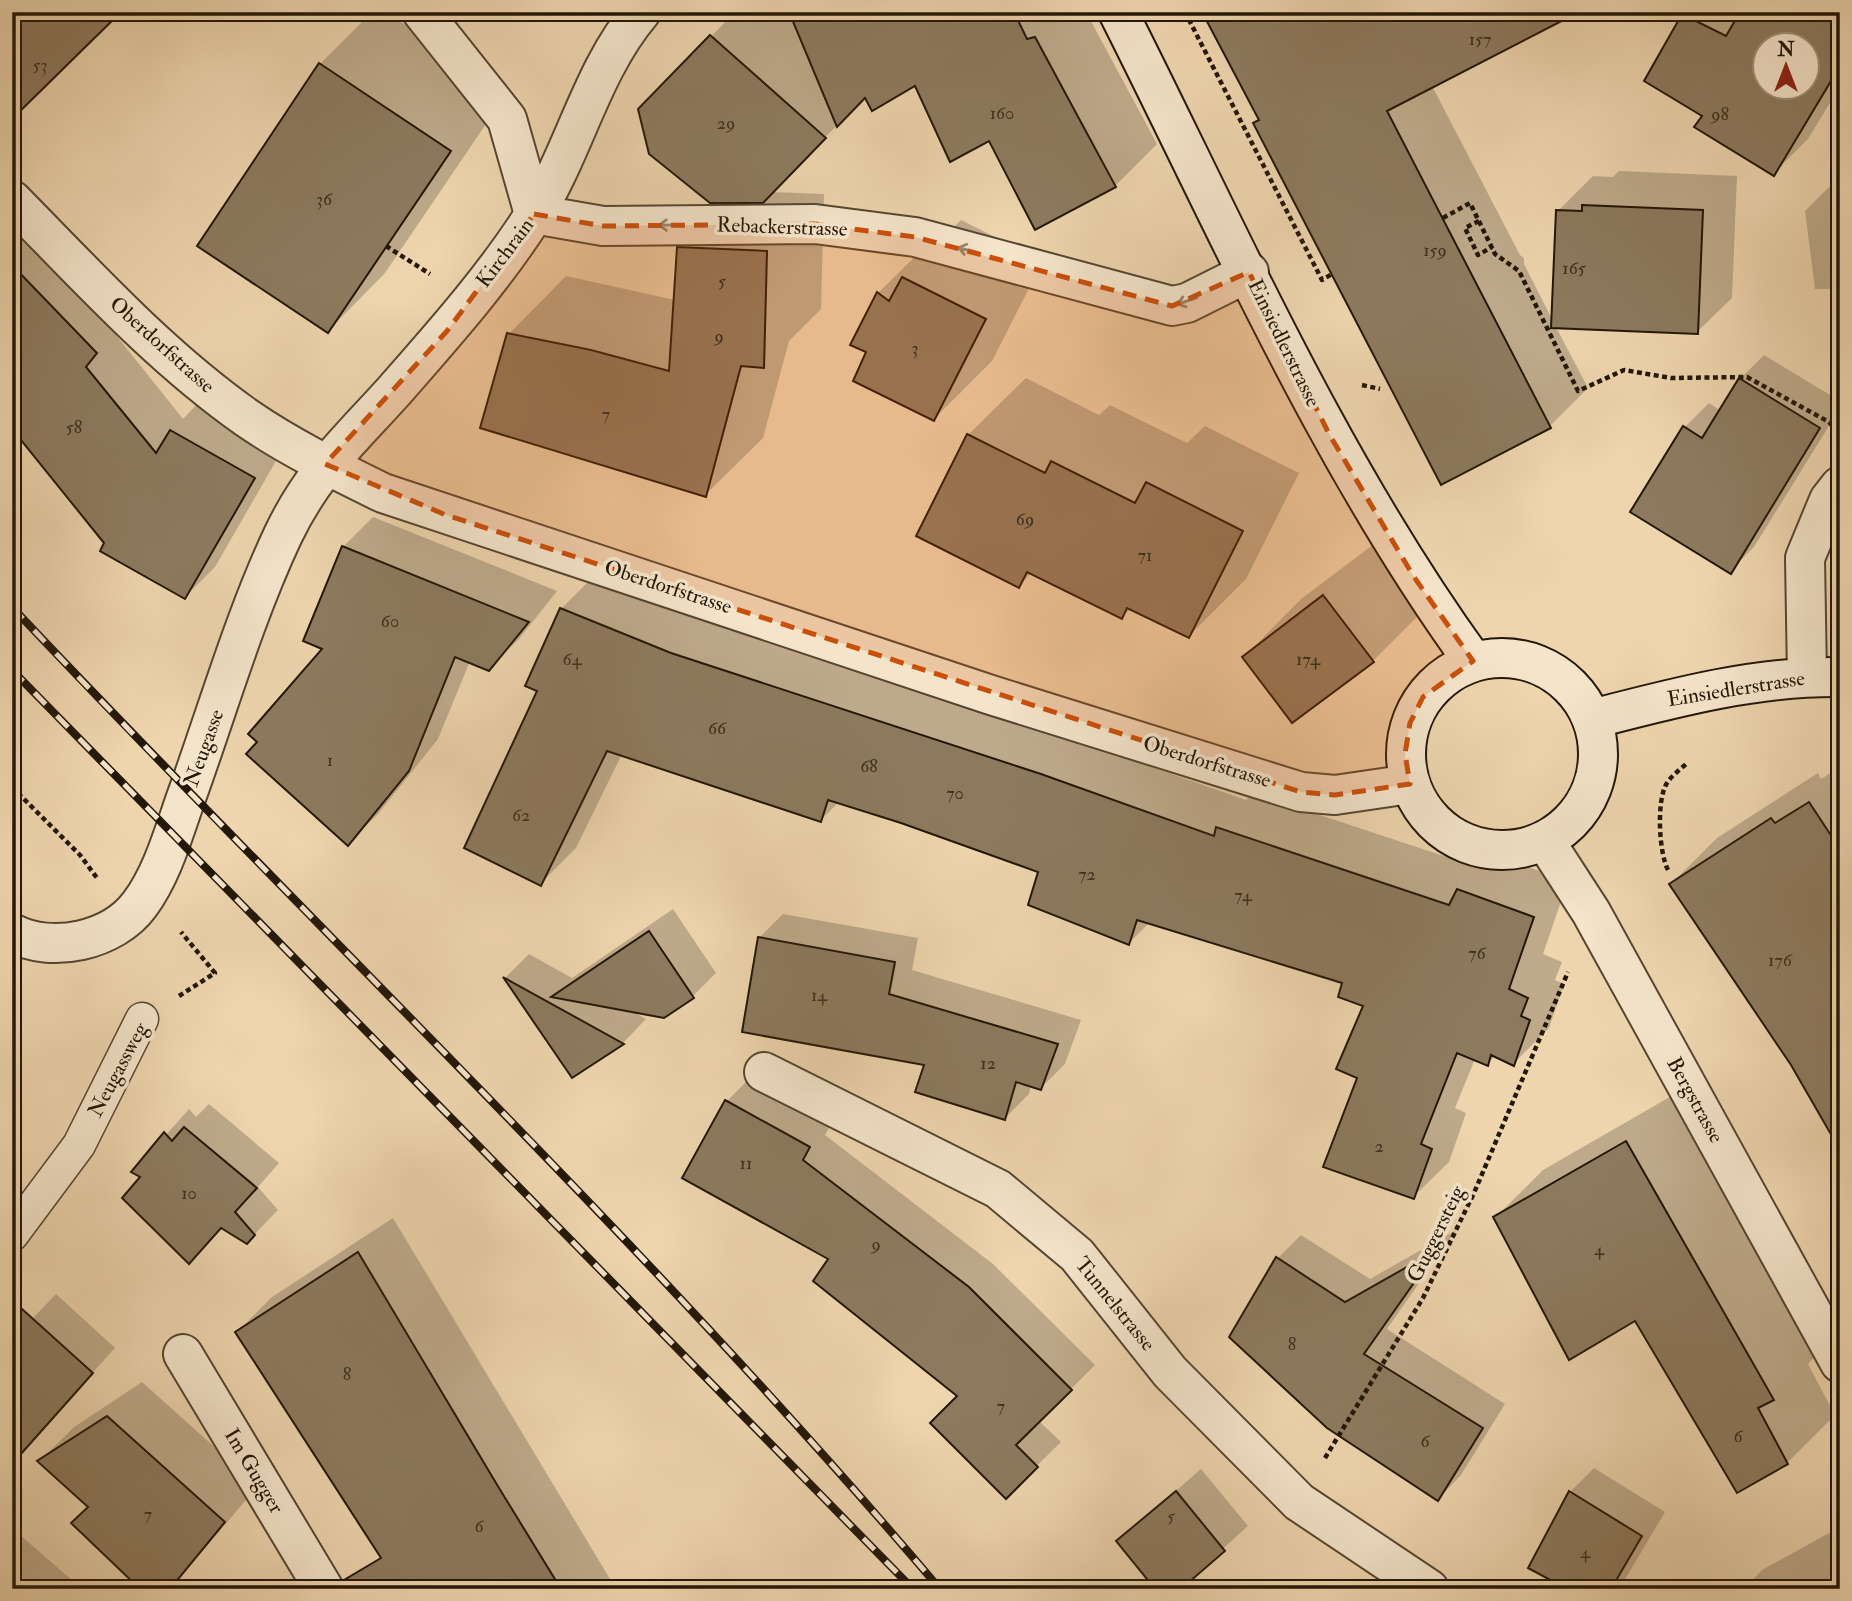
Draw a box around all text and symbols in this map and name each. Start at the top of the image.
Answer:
house number: 157 [1469,28,1491,51]
north arrow [1750,32,1820,102]
text: N [1776,38,1795,62]
house number: 53 [33,54,47,77]
house number: 160 [990,102,1014,125]
house number: 98 [1709,103,1729,126]
house number: 29 [717,112,735,135]
house number: 36 [316,188,333,211]
street label: Rebackerstrasse [716,211,848,243]
street label: Kirchrain [470,213,540,293]
one-way arrow [658,219,681,232]
house number: 159 [1423,239,1447,262]
one-way arrow [957,243,979,256]
house number: 165 [1562,257,1586,280]
house number: 5 [718,270,726,293]
street label: Einsiedlerstrasse [1241,275,1327,412]
street label: Oberdorfstrasse [104,291,220,400]
one-way arrow [1177,296,1199,308]
house number: 9 [712,325,724,348]
house number: 3 [912,337,918,360]
house number: 7 [602,403,610,426]
house number: 58 [66,416,82,439]
house number: 69 [1016,508,1034,531]
house number: 71 [1138,544,1152,567]
street label: Oberdorfstrasse [601,554,735,620]
house number: 60 [381,610,399,633]
house number: 64 [563,648,583,671]
house number: 174 [1296,648,1321,671]
street label: Einsiedlerstrasse [1665,665,1807,713]
street label: Neugasse [178,706,230,790]
house number: 66 [708,717,727,740]
street label: Oberdorfstrasse [1140,730,1275,794]
house number: 1 [327,749,333,772]
house number: 68 [860,755,878,778]
house number: 70 [946,782,964,805]
house number: 62 [512,804,530,827]
house number: 72 [1078,863,1096,886]
house number: 74 [1234,884,1253,907]
house number: 76 [1468,942,1487,965]
house number: 176 [1768,949,1793,972]
house number: 14 [811,984,828,1007]
street label: Neugassweg [82,1017,154,1122]
house number: 12 [980,1052,996,1075]
street label: Bergstrasse [1660,1052,1730,1148]
house number: 2 [1374,1135,1384,1158]
house number: 11 [740,1152,752,1175]
street label: Guggersteig [1401,1181,1471,1287]
house number: 10 [181,1182,197,1205]
house number: 9 [869,1233,881,1256]
house number: 4 [1594,1238,1605,1261]
street label: Tunnelstrasse [1069,1251,1161,1357]
house number: 8 [1288,1333,1296,1356]
house number: 8 [343,1363,351,1386]
house number: 7 [997,1395,1005,1418]
street label: Im Gugger [218,1423,290,1519]
house number: 6 [1733,1425,1743,1448]
house number: 6 [1420,1430,1430,1453]
house number: 7 [144,1503,152,1526]
house number: 5 [1167,1505,1175,1528]
house number: 6 [474,1515,484,1538]
house number: 4 [1580,1541,1591,1564]

